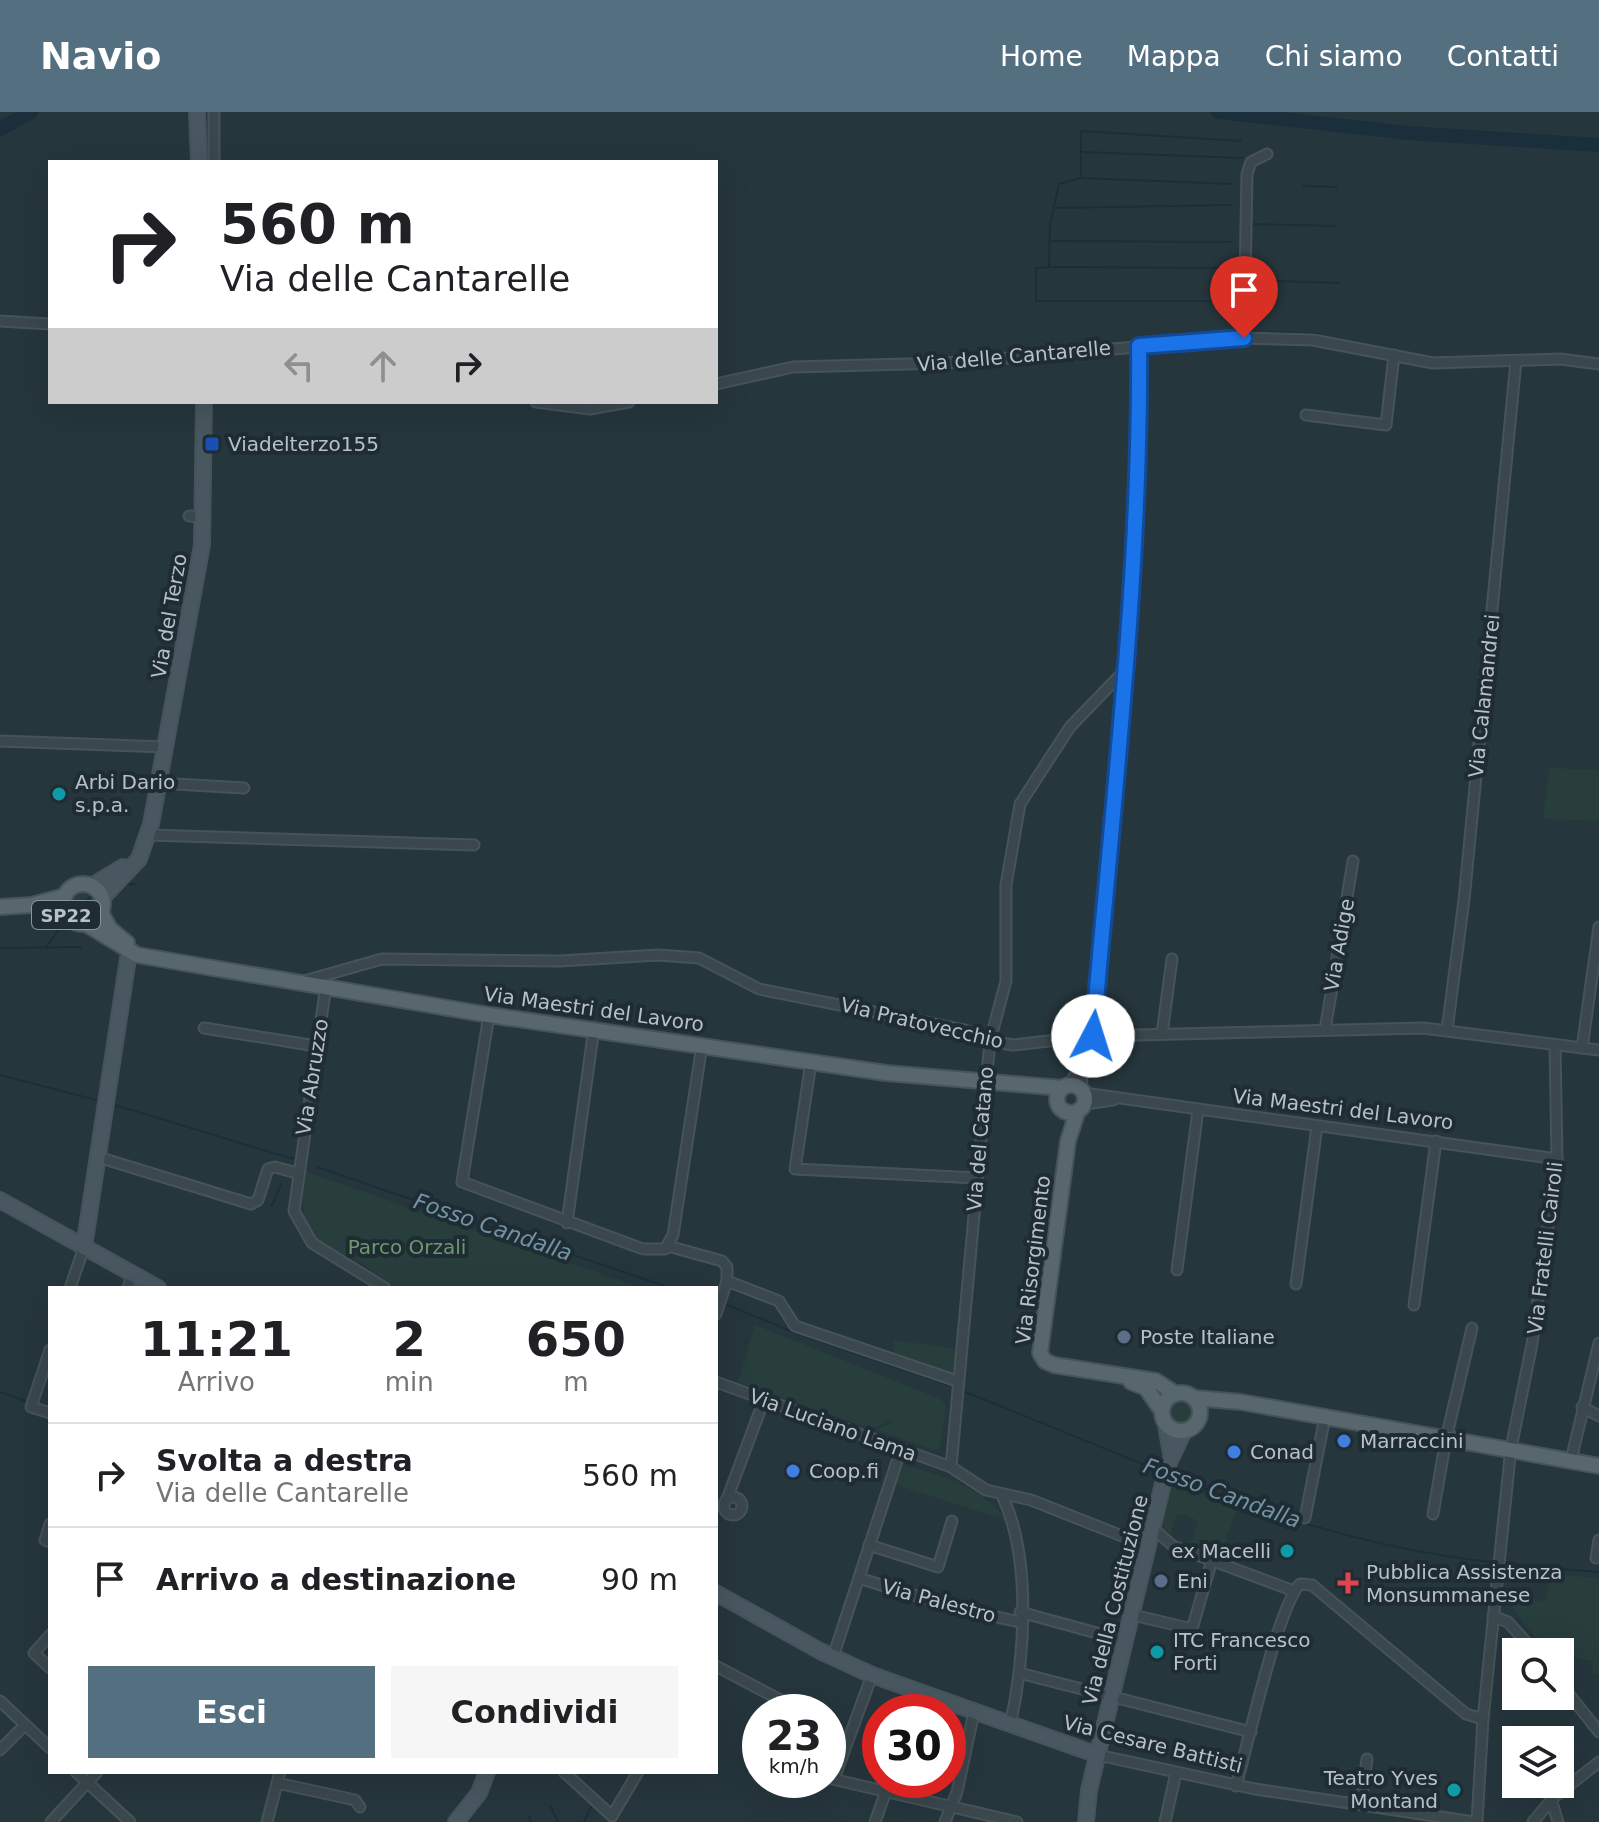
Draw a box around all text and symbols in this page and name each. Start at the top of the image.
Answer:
text: Navio [40,34,161,78]
text: Home [1000,40,1083,73]
text: Mappa [1127,40,1221,73]
text: Chi siamo [1265,40,1403,73]
text: Contatti [1447,40,1559,73]
text: 560 m [220,191,415,256]
icon: right [88,192,192,296]
pin [1210,256,1278,338]
text: Via delle Cantarelle [220,258,570,299]
icon: arrive [1222,268,1266,312]
street label: Via delle Cantarelle [916,336,1112,376]
icon: left [277,344,321,388]
icon: ahead [361,344,405,388]
icon: right [445,344,489,388]
place label: Viadelterzo155 [228,432,379,456]
marker: Viadelterzo155 [203,435,221,453]
street label: Via del Terzo [146,552,192,680]
street label: Via Calamandrei [1463,613,1505,779]
place label: Arbi Dario s.p.a. [75,770,175,817]
marker: Arbi Dario s.p.a. [50,785,68,803]
street label: Via Adige [1319,897,1359,993]
road number: SP22 [32,901,100,929]
street label: Via Maestri del Lavoro [482,982,706,1036]
street label: Via Pratovecchio [838,993,1006,1053]
position arrow [1051,994,1135,1078]
street label: Via Abruzzo [291,1017,333,1137]
street label: Via del Catano [962,1065,998,1213]
street label: Via Maestri del Lavoro [1231,1084,1455,1134]
street label: Via Fratelli Cairoli [1522,1160,1568,1336]
street label: Via Risorgimento [1011,1174,1055,1346]
water label: Fosso Candalla [411,1188,575,1266]
park label: Parco Orzali [348,1235,466,1259]
text: 11:21 [140,1311,293,1367]
text: 2 [393,1311,426,1367]
text: 650 [526,1311,626,1367]
place label: Poste Italiane [1140,1325,1275,1349]
marker: Poste Italiane [1115,1328,1133,1346]
text: Arrivo [178,1367,255,1397]
text: min [385,1367,434,1397]
text: m [563,1367,589,1397]
street label: Via Luciano Lama [746,1384,920,1466]
place label: Marraccini [1360,1429,1464,1453]
marker: Marraccini [1335,1432,1353,1450]
place label: Conad [1250,1440,1314,1464]
text: Svolta a destra [156,1443,413,1478]
marker: Conad [1225,1443,1243,1461]
icon: right [88,1453,132,1497]
water label: Fosso Candalla [1140,1453,1304,1533]
text: 560 m [582,1458,678,1493]
place label: Coop.fi [809,1459,879,1483]
marker: Coop.fi [784,1462,802,1480]
text: Via delle Cantarelle [156,1478,409,1508]
street label: Via della Costituzione [1077,1492,1153,1708]
place label: ex Macelli [1171,1539,1271,1563]
marker: ex Macelli [1278,1542,1296,1560]
icon: arrive [88,1557,132,1601]
place label: Pubblica Assistenza Monsummanese [1366,1560,1563,1607]
text: Arrivo a destinazione [156,1562,516,1597]
text: 90 m [601,1562,678,1597]
place label: Eni [1177,1569,1208,1593]
marker: Eni [1152,1572,1170,1590]
marker: Pubblica Assistenza Monsummanese [1337,1572,1359,1594]
street label: Via Palestro [879,1574,999,1628]
place label: ITC Francesco Forti [1173,1628,1310,1675]
map controls [1502,1638,1574,1798]
button: search [1502,1638,1574,1710]
marker: ITC Francesco Forti [1148,1643,1166,1661]
button: Esci [88,1666,375,1758]
button: Condividi [391,1666,678,1758]
speed limit sign: 30 [862,1694,966,1798]
street label: Via Cesare Battisti [1061,1710,1245,1778]
text: 23 [766,1713,822,1759]
button: layers [1502,1726,1574,1798]
text: km/h [769,1754,819,1778]
place label: Teatro Yves Montand [1323,1766,1438,1813]
marker: Teatro Yves Montand [1445,1781,1463,1799]

